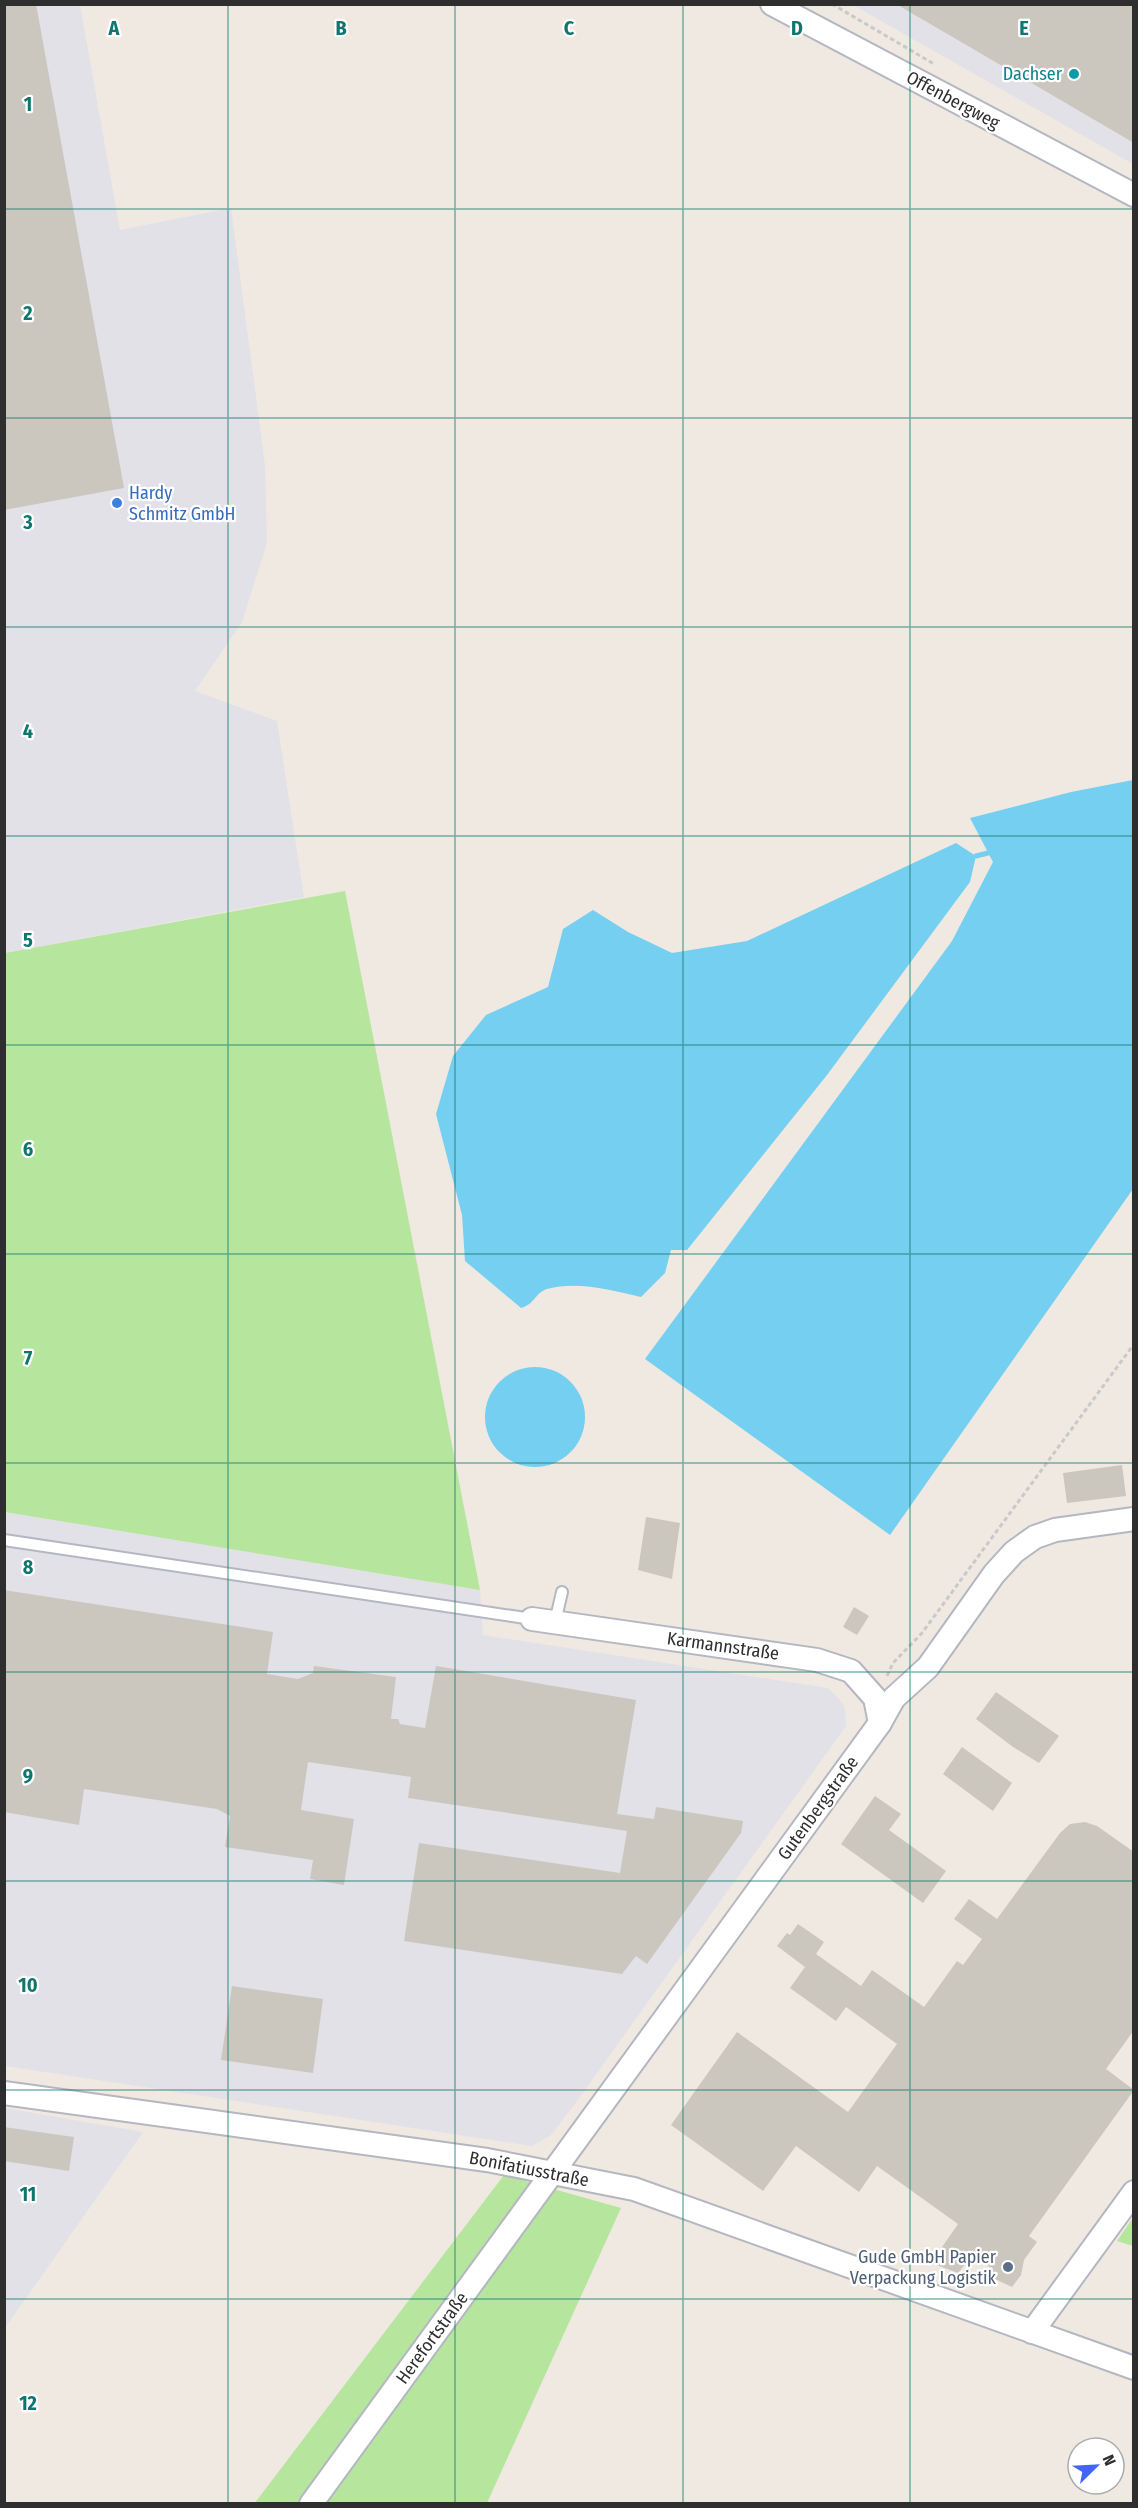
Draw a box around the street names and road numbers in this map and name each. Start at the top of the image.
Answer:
street label: Offenbergweg [903,66,1004,134]
street label: Karmannstraße [666,1627,780,1665]
street label: Gutenbergstraße [773,1752,863,1864]
street label: Bonifatiusstraße [467,2147,591,2191]
street label: Herefortstraße [391,2288,473,2388]

